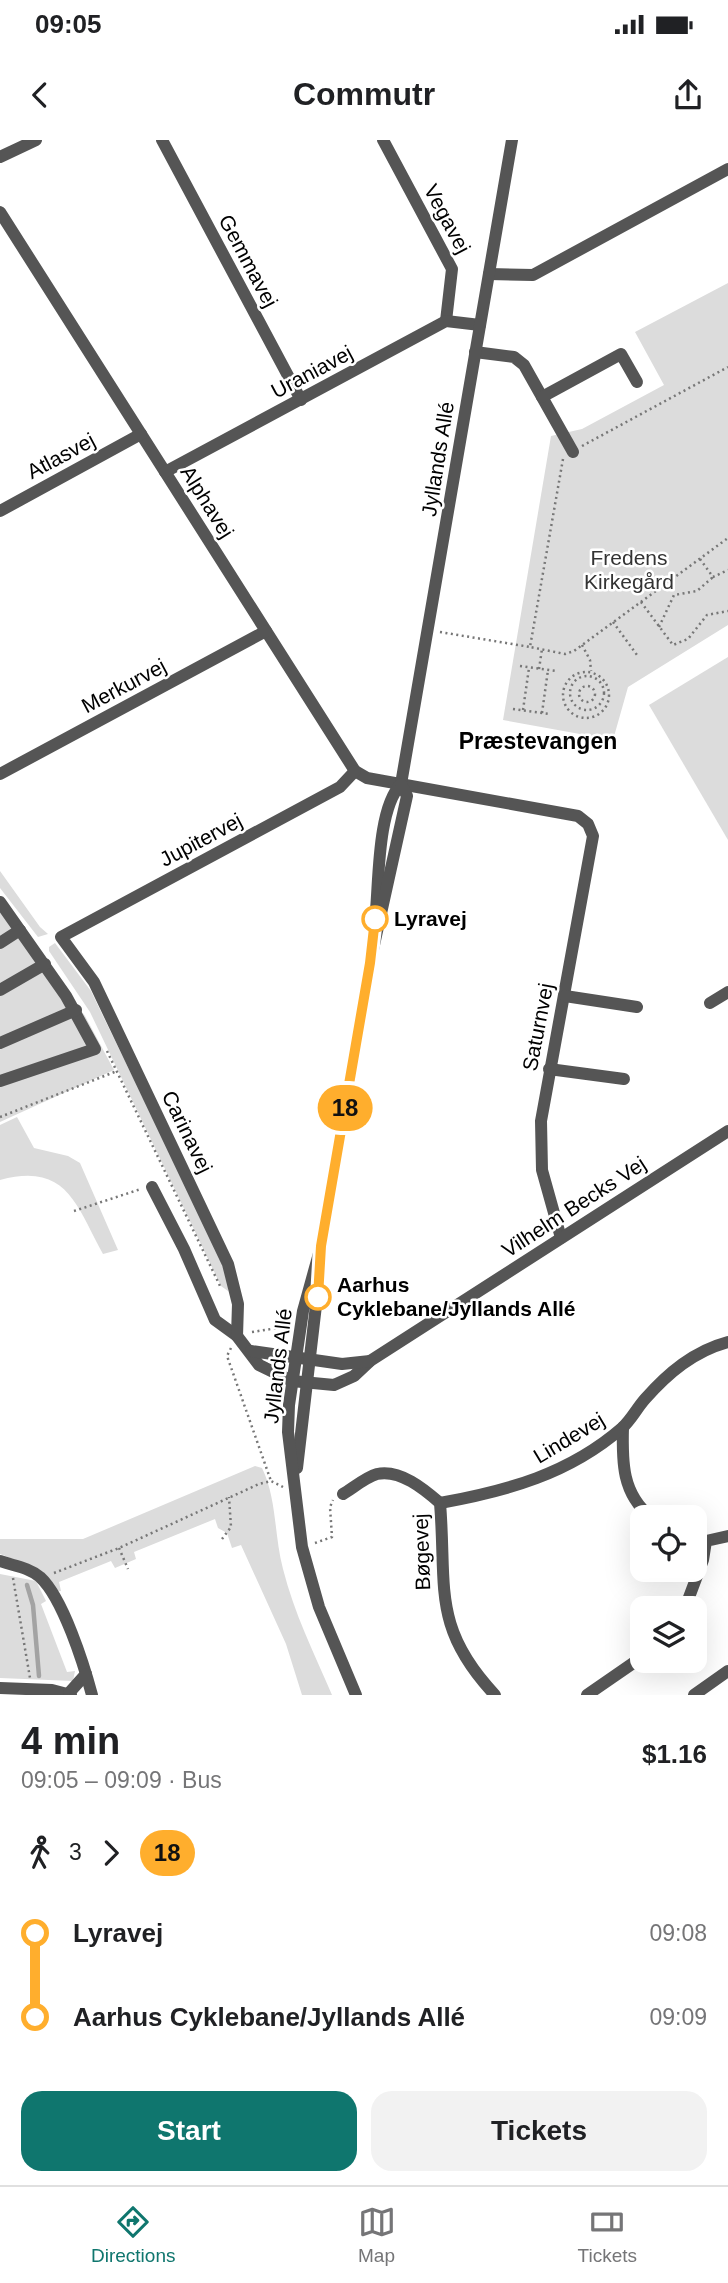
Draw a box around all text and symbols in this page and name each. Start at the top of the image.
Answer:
text: 09:05 [35,9,102,39]
icon: back [21,76,59,114]
text: Commutr [293,76,435,112]
icon: share [669,76,707,114]
street label: Vegavej [420,180,475,257]
street label: Gemmavej [214,211,282,311]
street label: Uraniavej [267,341,356,403]
street label: Jyllands Allé [417,400,458,518]
street label: Atlasvej [23,428,99,483]
street label: Alphavej [176,461,239,542]
park label: Fredens Kirkegård [584,546,674,593]
street label: Merkurvej [78,654,170,717]
district label: Præstevangen [459,728,617,754]
street label: Jupitervej [156,808,246,871]
marker: Lyravej [362,906,388,932]
place label: Lyravej [394,907,467,930]
street label: Saturnvej [518,981,557,1073]
line badge: 18 [314,1085,376,1131]
street label: Carinavej [158,1087,217,1177]
text: 18 [332,1094,358,1121]
street label: Vilhelm Becks Vej [498,1152,650,1262]
place label: Aarhus Cyklebane/Jyllands Allé [337,1273,576,1320]
marker: Aarhus Cyklebane/Jyllands Allé [305,1284,331,1310]
street label: Jyllands Allé [259,1307,296,1425]
street label: Lindevej [529,1408,608,1468]
map controls [630,1505,707,1673]
button: locate [630,1505,707,1582]
street label: Bøgevej [409,1513,434,1591]
button: layers [630,1596,707,1673]
text: 4 min [21,1720,120,1762]
text: $1.16 [642,1739,707,1769]
text: 09:05 – 09:09 · Bus [21,1767,222,1793]
icon: walk [21,1834,59,1872]
icon: forward [92,1834,130,1872]
text: 3 [69,1839,82,1865]
text: 18 [154,1839,181,1866]
text: Lyravej [73,1918,163,1948]
text: 09:08 [649,1920,707,1946]
text: Aarhus Cyklebane/Jyllands Allé [73,2002,465,2032]
text: 09:09 [649,2004,707,2030]
button: Start [21,2091,357,2171]
button: Tickets [371,2091,707,2171]
tab: Directions [91,2203,175,2267]
tab: Map [358,2203,396,2267]
tab: Tickets [578,2203,637,2267]

